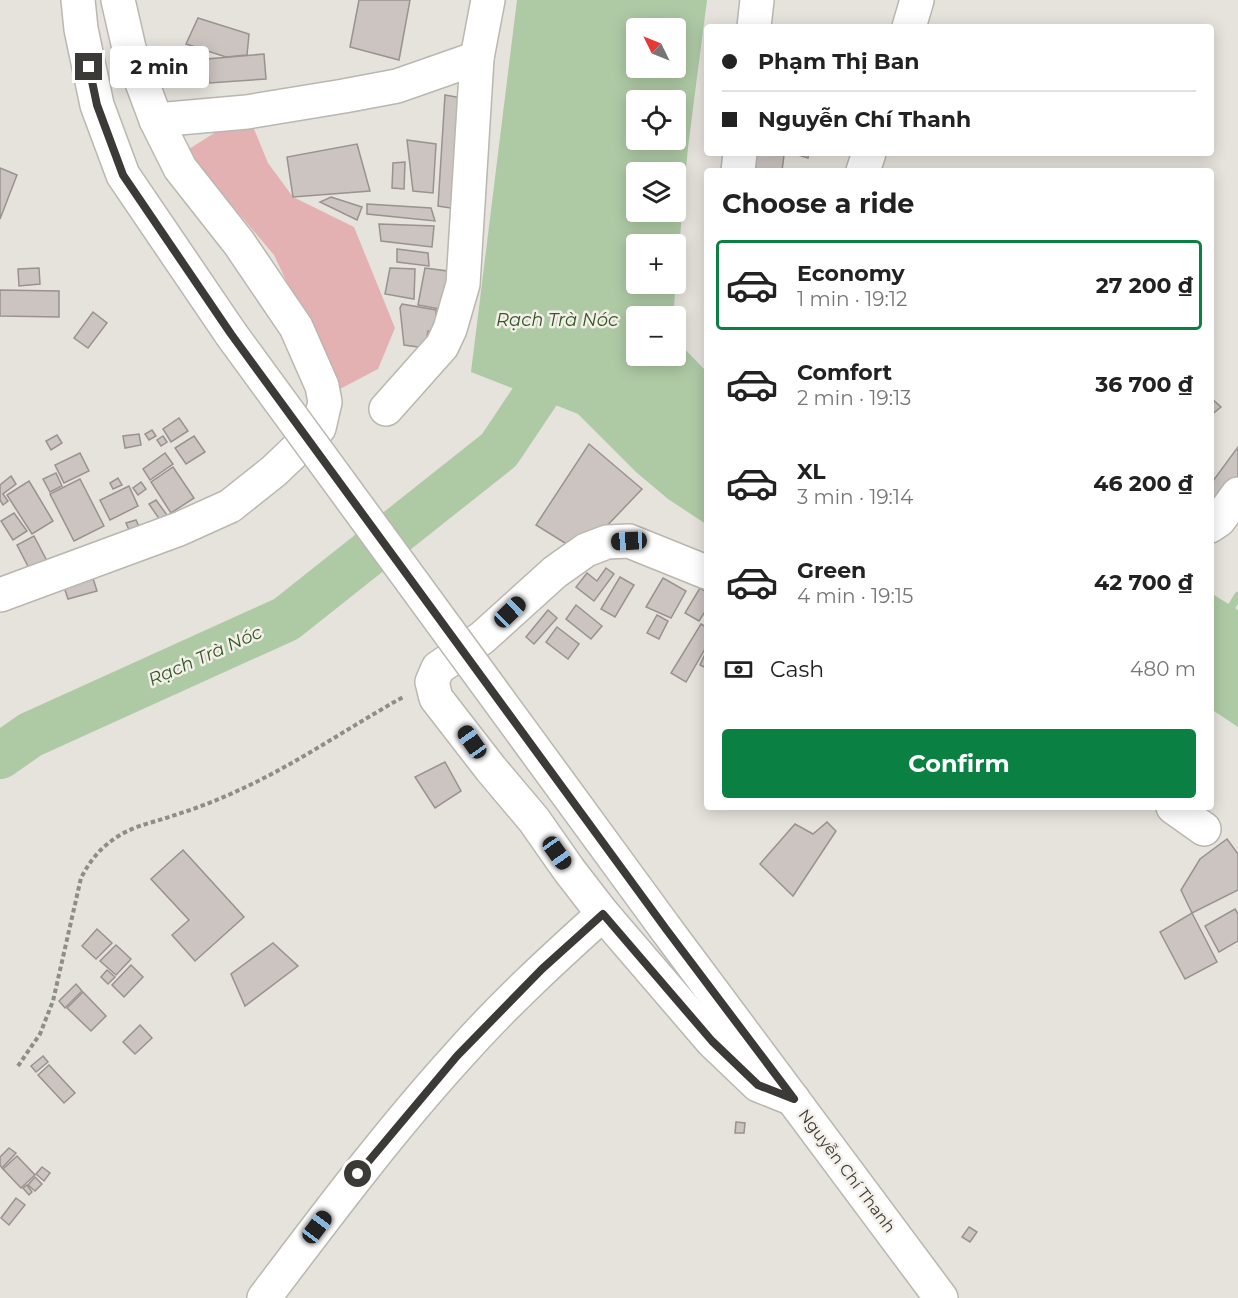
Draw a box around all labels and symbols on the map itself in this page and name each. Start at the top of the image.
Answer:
north arrow [626,18,686,78]
callout: 2 min [110,46,209,88]
route end [75,53,102,80]
water label: Rạch Trà Nóc [496,309,618,331]
car [611,531,647,551]
car [491,593,529,631]
water label: Rạch Trà Nóc [145,621,265,691]
car [454,722,490,762]
car [539,833,575,873]
street label: Nguyễn Chí Thanh [794,1106,900,1236]
route start [344,1160,371,1187]
car [299,1207,335,1247]

